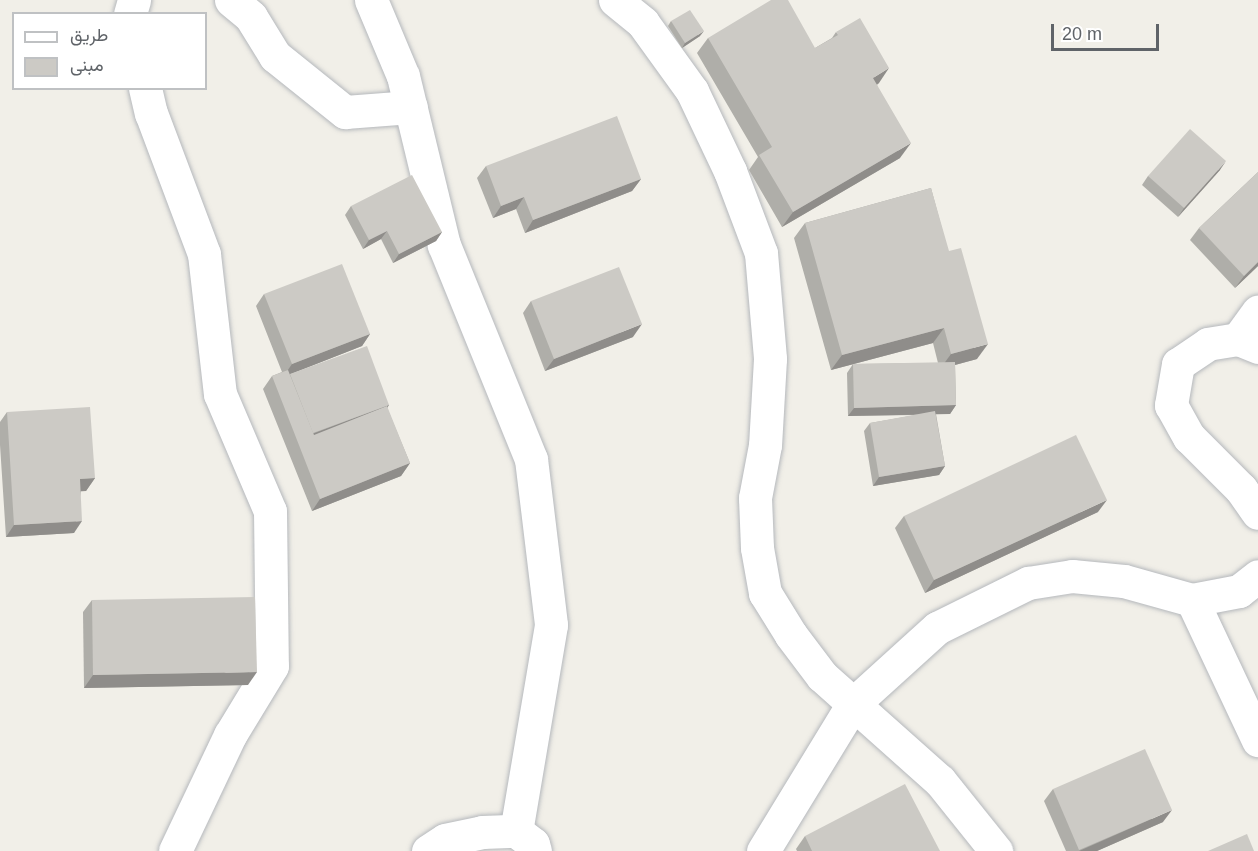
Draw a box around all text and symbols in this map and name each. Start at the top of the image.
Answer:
legend [12,12,207,90]
scale bar [1054,12,1162,50]
text: 20 m [1062,24,1102,44]
text: طريق [70,25,108,45]
text: مبنى [70,55,104,75]

